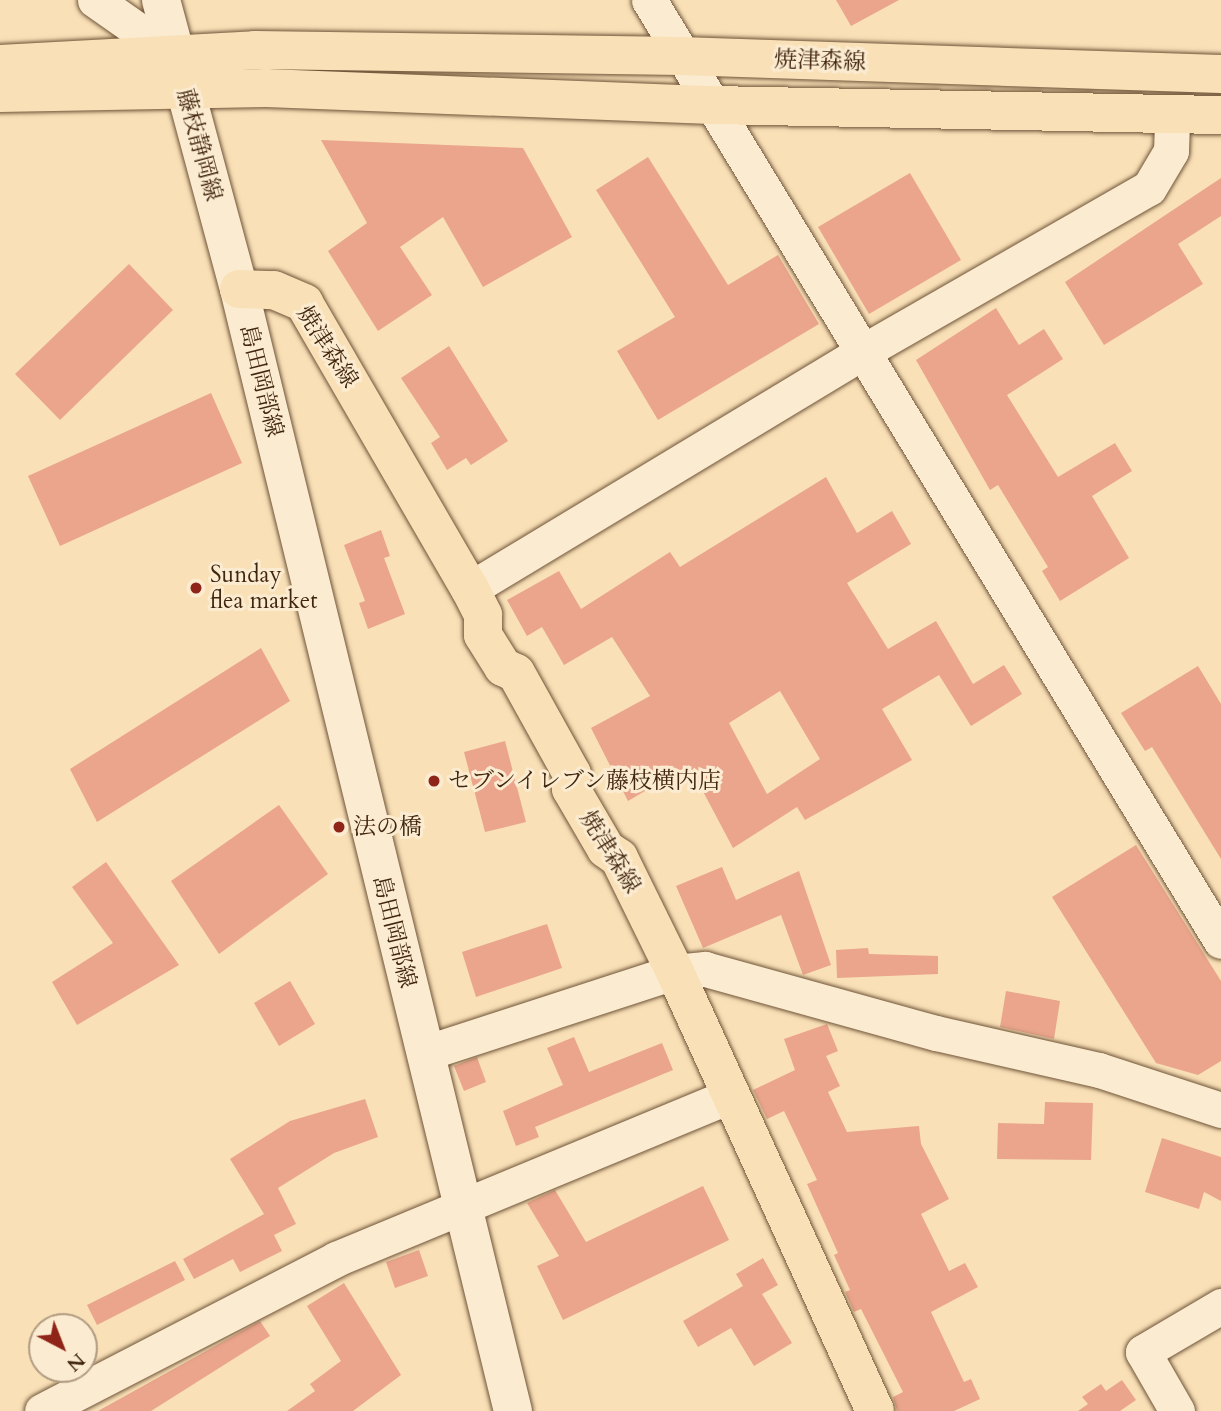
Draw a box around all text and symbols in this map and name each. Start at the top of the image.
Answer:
street label: 焼津森線 [774,46,866,76]
street label: 藤枝静岡線 [171,86,227,204]
street label: 焼津森線 [290,301,364,393]
street label: 島田岡部線 [234,322,288,440]
place label: Sunday flea market [210,561,317,615]
marker: Sunday flea market [188,580,204,596]
place label: セブンイレブン藤枝横内店 [448,767,724,795]
marker: セブンイレブン藤枝横内店 [426,773,442,789]
street label: 焼津森線 [574,806,646,898]
place label: 法の橋 [353,813,422,841]
marker: 法の橋 [331,819,347,835]
street label: 島田岡部線 [367,873,421,991]
north arrow [28,1313,98,1383]
text: N [61,1347,91,1377]

